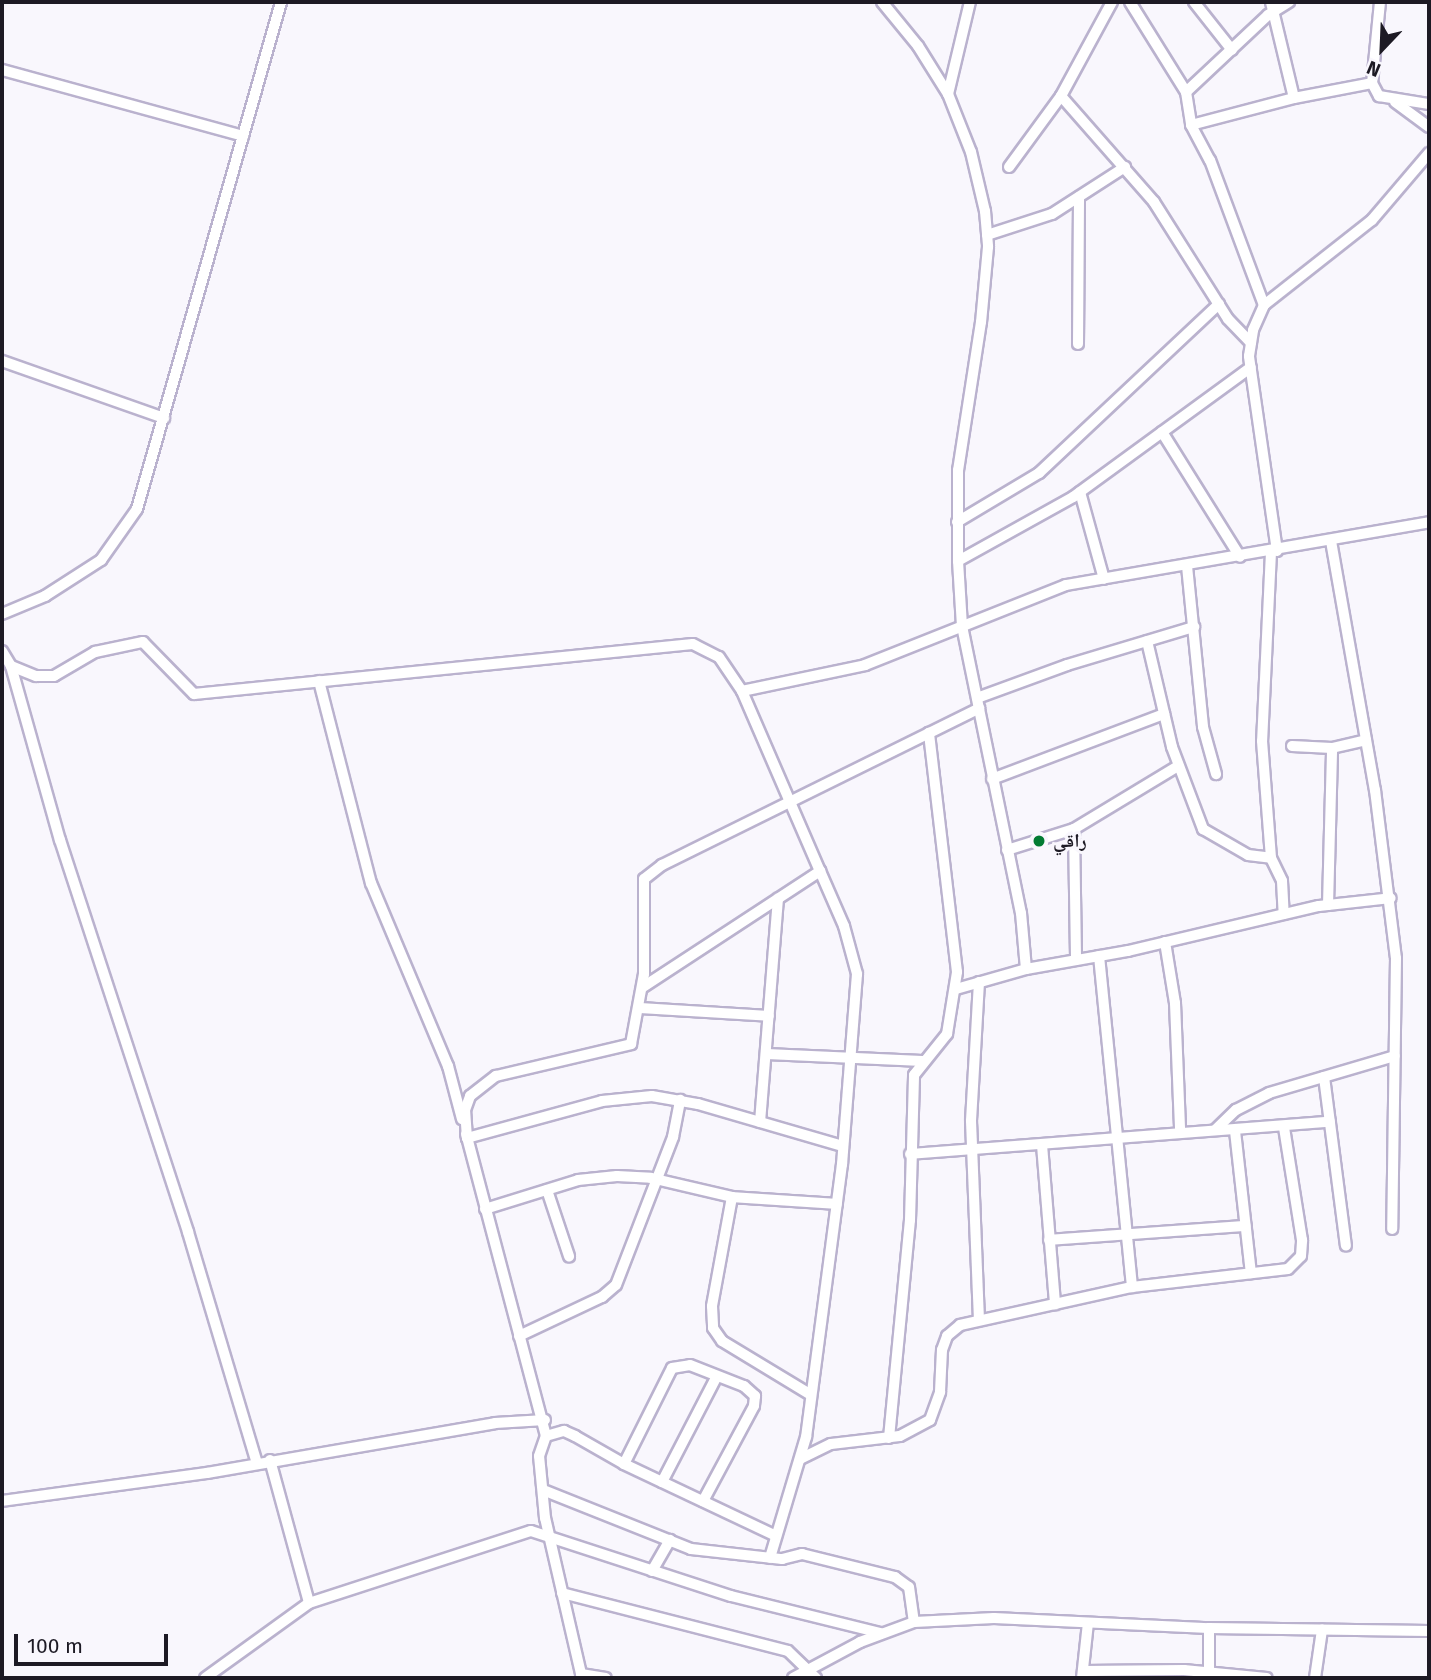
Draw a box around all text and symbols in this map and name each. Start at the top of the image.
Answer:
north arrow [1347,14,1417,84]
text: N [1363,56,1384,82]
place label: راقي [1053,830,1087,852]
marker: راقي [1031,833,1047,849]
scale bar [18,1620,172,1664]
text: 100 m [27,1633,83,1659]

